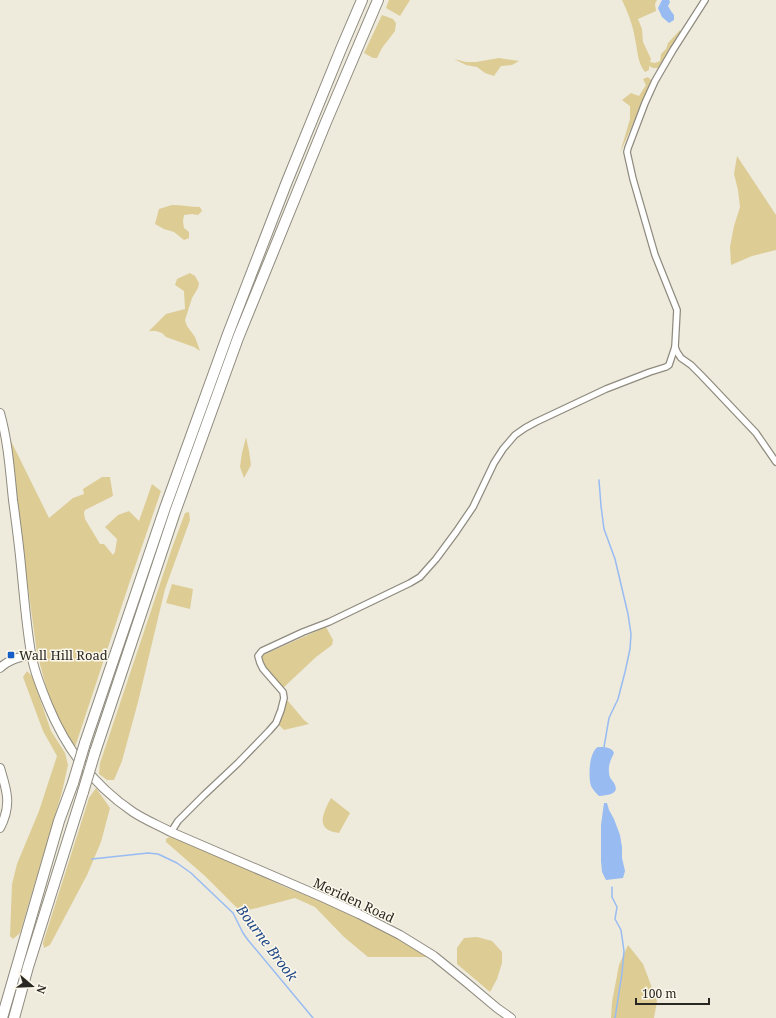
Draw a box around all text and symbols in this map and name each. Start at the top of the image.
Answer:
place label: Wall Hill Road [19,646,108,664]
marker: Wall Hill Road [6,650,16,660]
street label: Meriden Road [311,873,397,927]
water label: Bourne Brook [232,900,303,985]
north arrow [12,966,52,1006]
scale bar [636,980,709,1006]
text: N [33,983,50,996]
text: 100 m [642,985,677,1002]

